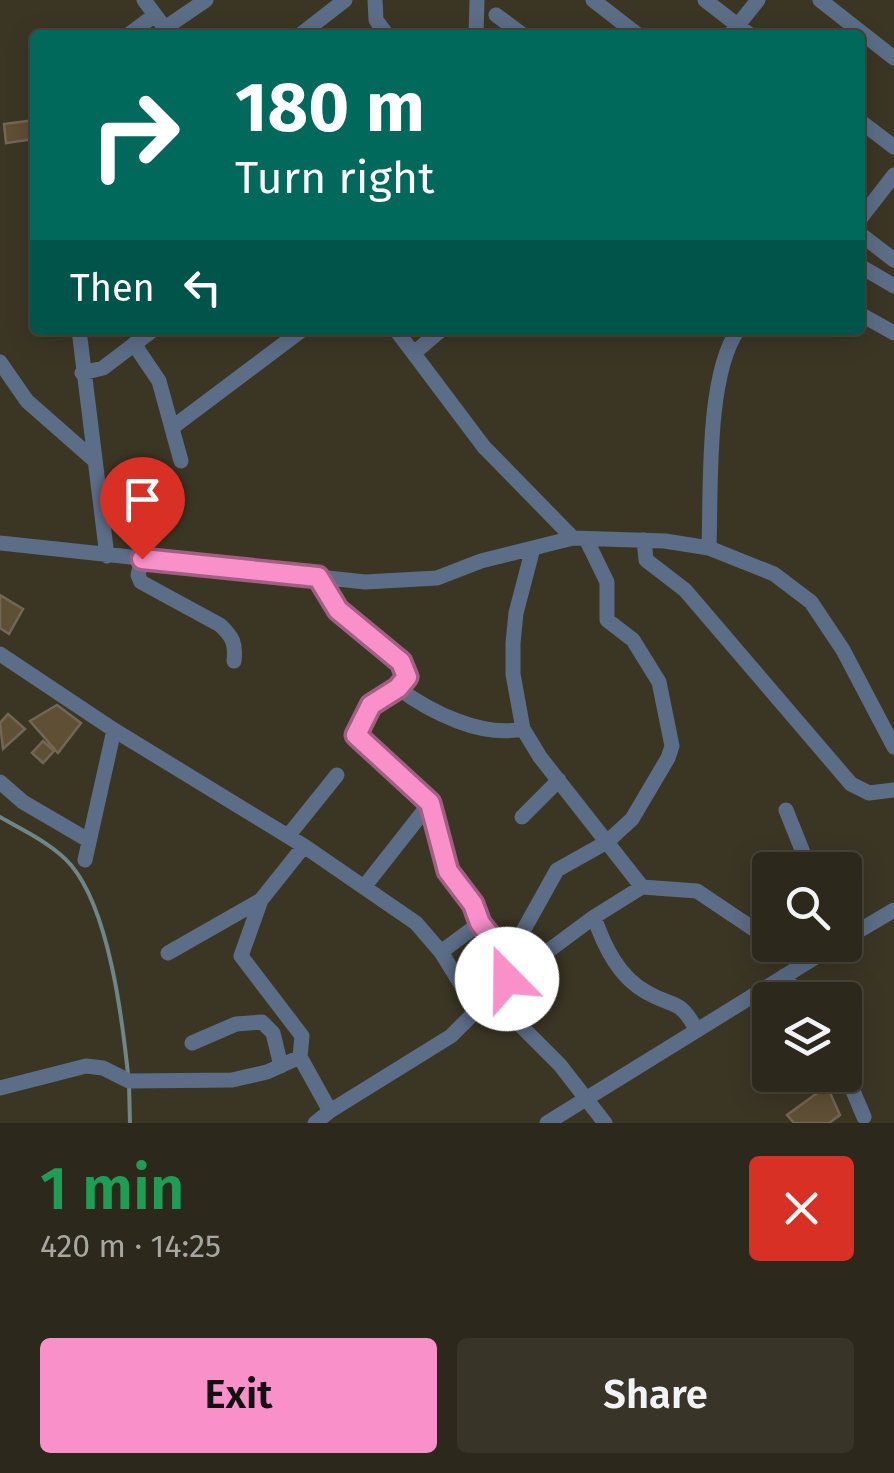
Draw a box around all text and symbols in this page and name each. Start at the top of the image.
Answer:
text: 180 m [235,66,425,150]
icon: right [70,70,200,200]
text: Turn right [235,151,434,205]
icon: left [175,260,230,315]
text: Then [70,265,155,311]
pin [100,457,185,560]
icon: arrive [115,472,170,527]
map controls [752,852,862,1092]
button: search [752,852,862,962]
position arrow [455,927,559,1031]
button: layers [752,982,862,1092]
text: 1 min [40,1153,185,1225]
button: close [749,1156,854,1261]
text: 420 m · 14:25 [40,1227,221,1265]
button: Exit [40,1338,437,1453]
button: Share [457,1338,854,1453]

